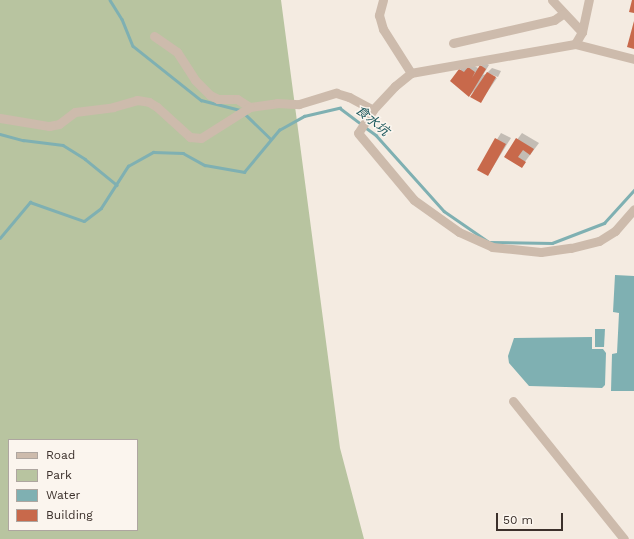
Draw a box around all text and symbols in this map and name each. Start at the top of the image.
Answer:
water label: 食水坑 [352,102,392,140]
legend [8,439,138,531]
text: Road [46,448,75,462]
text: Park [46,468,72,482]
text: Water [46,488,80,502]
scale bar [498,505,565,531]
text: Building [46,508,93,522]
text: 50 m [503,513,533,527]

